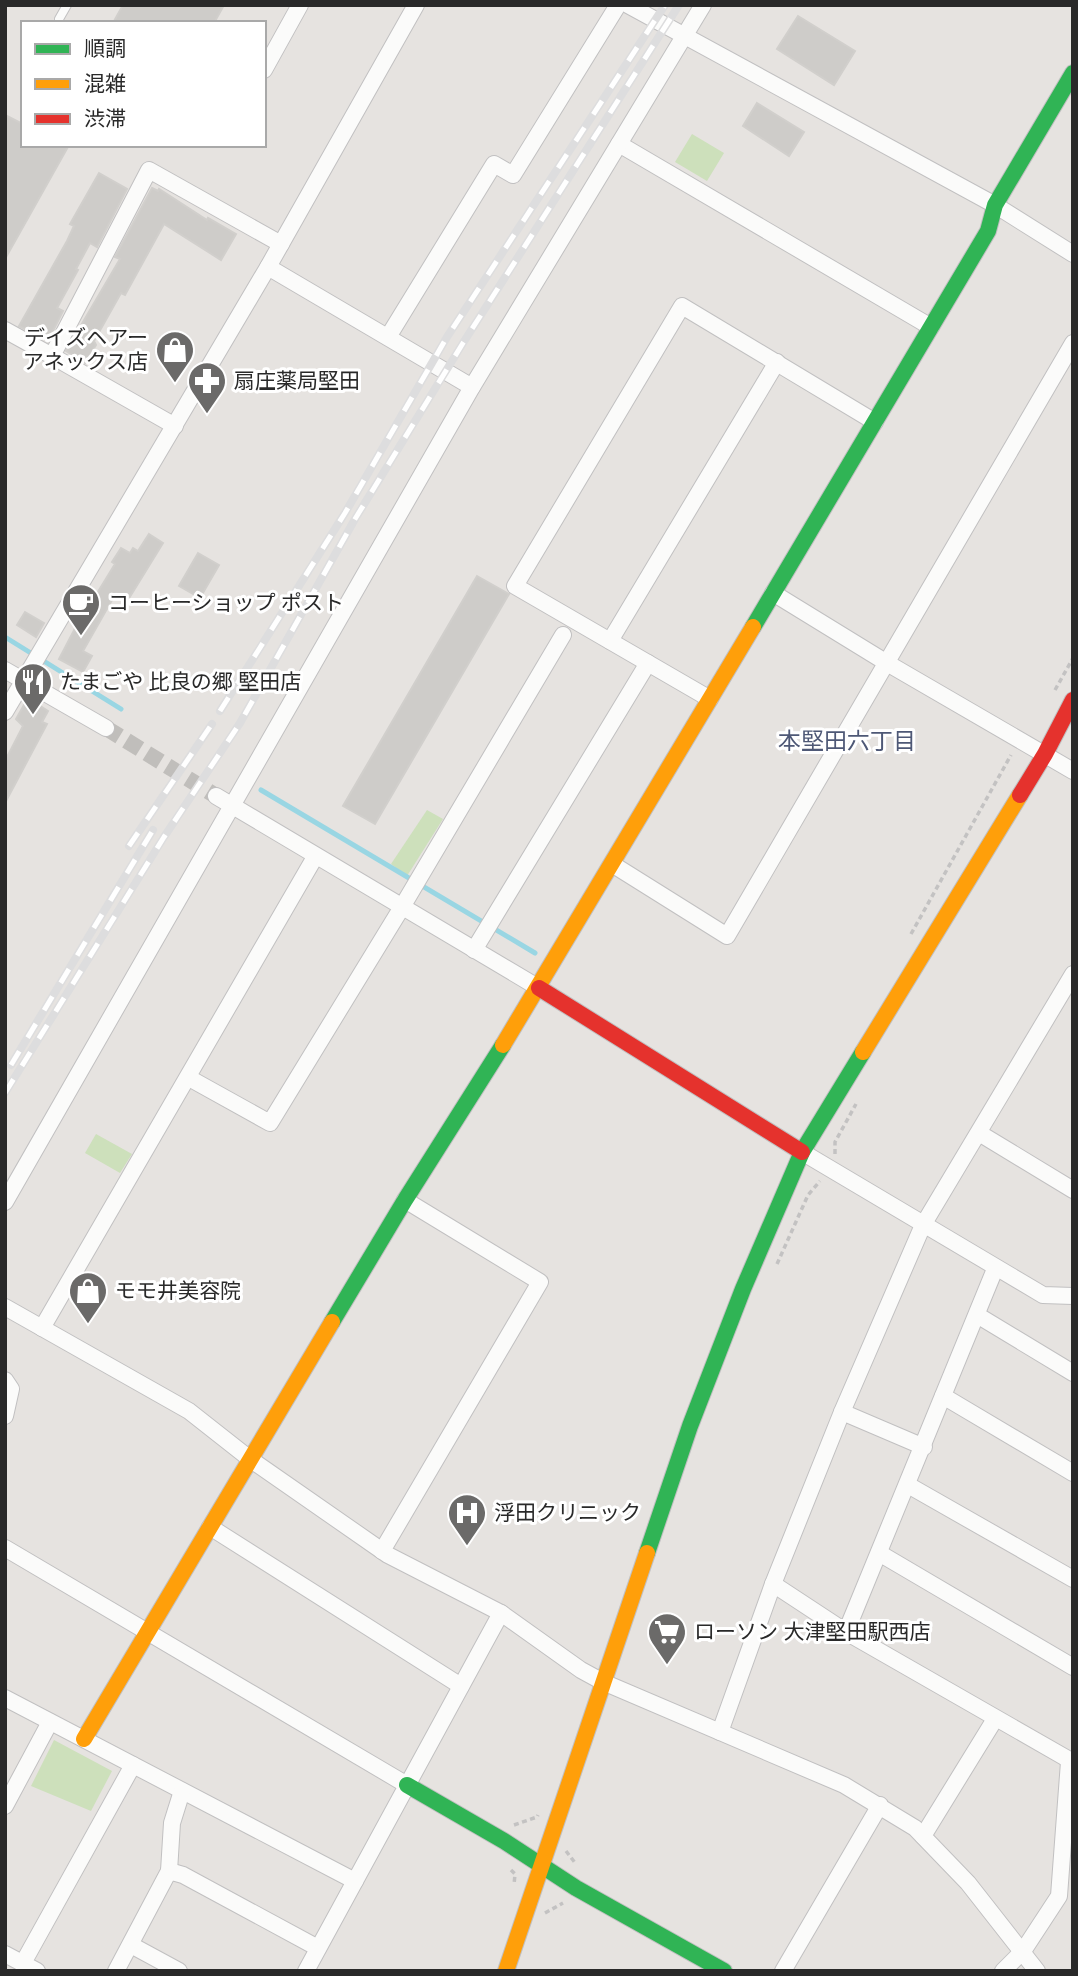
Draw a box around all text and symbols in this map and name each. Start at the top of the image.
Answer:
legend [21,21,266,147]
text: 順調 [84,34,126,62]
text: 混雑 [84,69,126,97]
text: 渋滞 [84,104,126,132]
place label: デイズヘアー アネックス店 [23,323,148,375]
shop icon: デイズヘアー アネックス店 [154,329,196,384]
pharmacy icon: 扇庄薬局堅田 [186,360,228,415]
place label: 扇庄薬局堅田 [234,366,360,394]
cafe icon: コーヒーショップ ポスト [60,582,102,637]
place label: コーヒーショップ ポスト [108,588,344,616]
restaurant icon: たまごや 比良の郷 堅田店 [12,661,54,716]
place label: たまごや 比良の郷 堅田店 [60,667,301,695]
district label: 本堅田六丁目 [778,724,916,756]
shop icon: モモ井美容院 [67,1270,109,1325]
place label: モモ井美容院 [115,1276,241,1304]
hospital icon: 浮田クリニック [446,1492,488,1547]
place label: 浮田クリニック [494,1498,641,1526]
supermarket icon: ローソン 大津堅田駅西店 [646,1611,688,1666]
place label: ローソン 大津堅田駅西店 [694,1617,930,1645]

